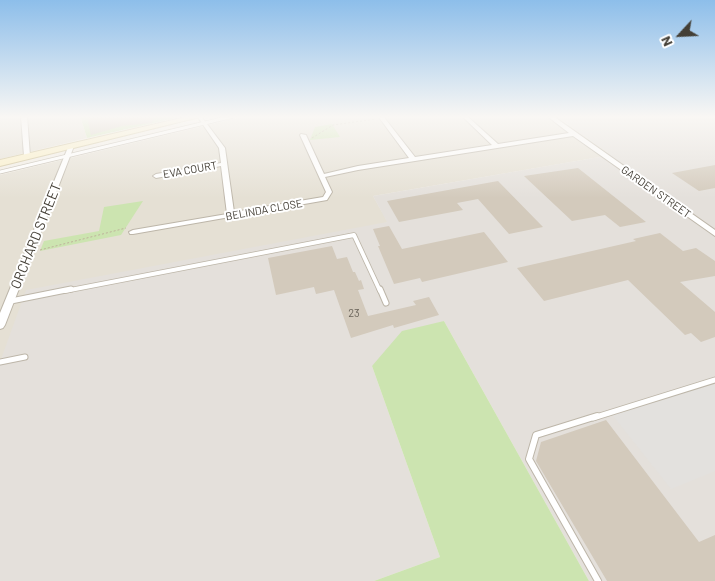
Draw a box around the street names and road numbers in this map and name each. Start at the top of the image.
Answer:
street label: EVA COURT [162,159,218,181]
street label: GARDEN STREET [619,163,693,221]
street label: ORCHARD STREET [7,181,65,291]
street label: BELINDA CLOSE [224,197,304,223]

